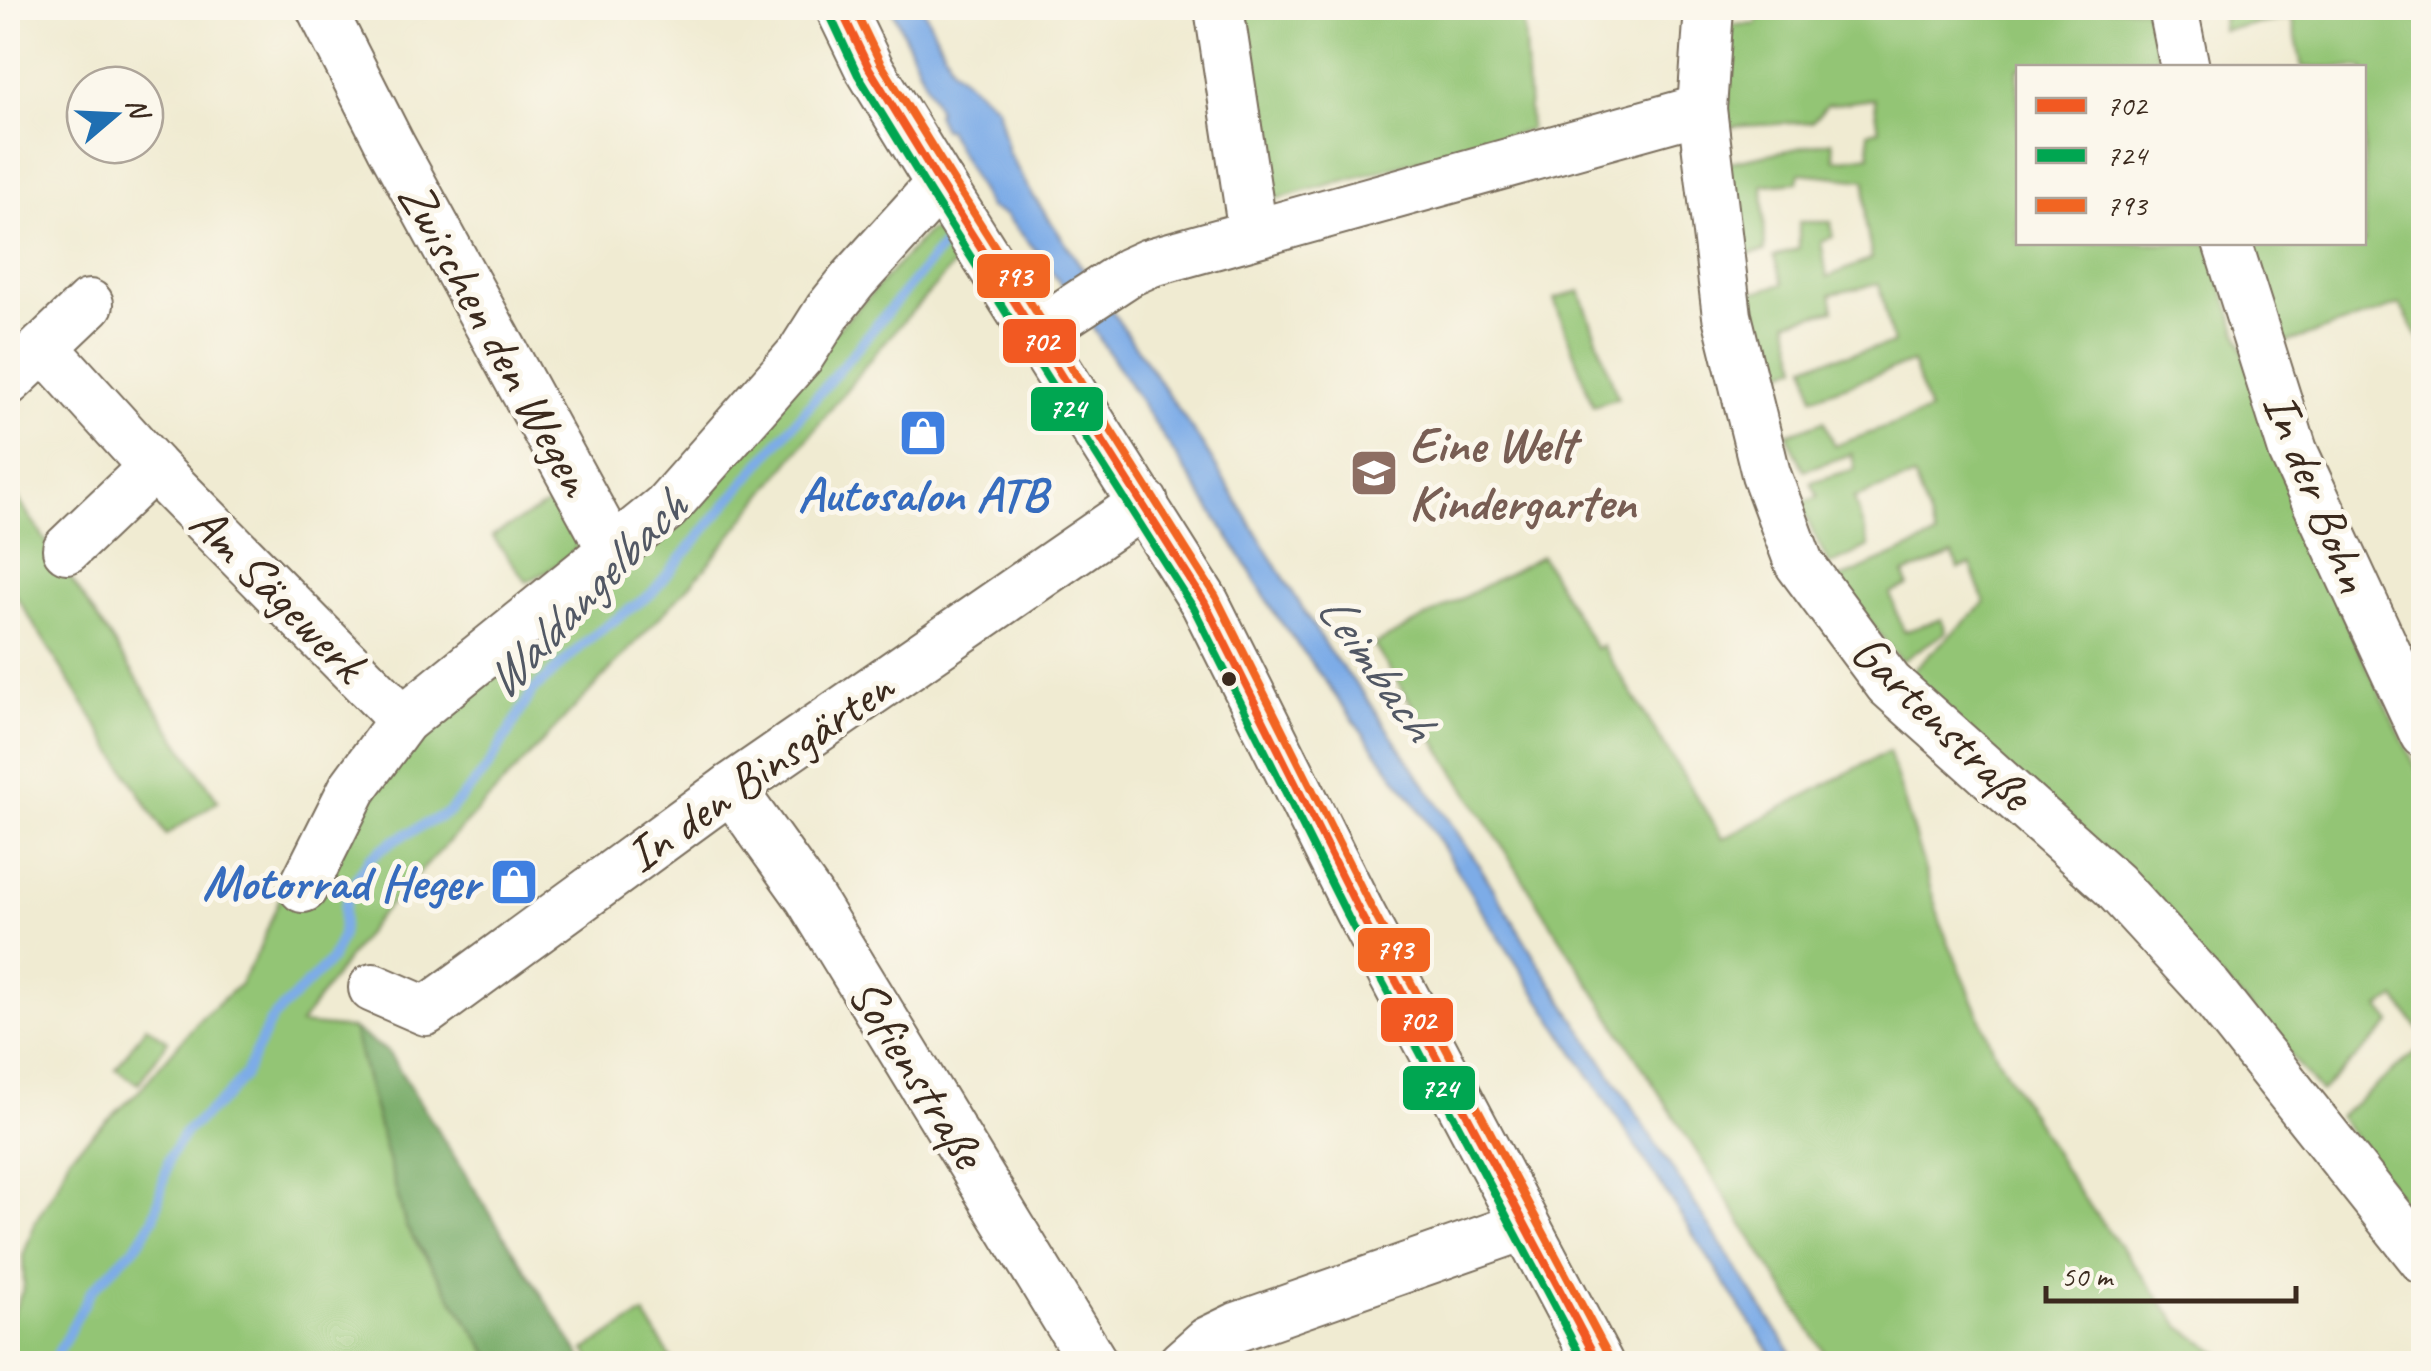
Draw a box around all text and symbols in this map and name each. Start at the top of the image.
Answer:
north arrow [65,65,165,165]
legend [2016,65,2366,245]
text: 702 [2106,86,2149,124]
text: N [119,93,159,125]
text: 724 [2106,136,2149,174]
street label: Zwischen den Wegen [384,170,609,508]
text: 793 [2106,186,2149,224]
line badge: 793 [975,252,1052,300]
text: 793 [994,259,1034,294]
line badge: 702 [1001,317,1078,365]
text: 702 [1021,324,1061,359]
street label: In der Bohn [2249,383,2386,601]
line badge: 724 [1029,385,1105,433]
text: 724 [1048,391,1089,426]
shop icon: Autosalon ATB [897,407,949,459]
place label: Eine Welt Kindergarten [1409,413,1638,534]
school or university icon: Eine Welt Kindergarten [1348,447,1400,499]
place label: Autosalon ATB [798,463,1052,526]
water label: Waldangelbach [469,473,703,712]
street label: Am Sägewerk [177,492,382,697]
water label: Leimbach [1303,579,1454,756]
street label: Gartenstraße [1838,620,2048,826]
street label: In den Binsgärten [613,654,907,886]
unlabelled marker [1219,669,1239,689]
place label: Motorrad Heger [202,851,484,914]
shop icon: Motorrad Heger [488,856,540,908]
line badge: 793 [1356,926,1432,974]
text: 793 [1375,932,1415,967]
street label: Sofienstraße [834,967,1002,1183]
line badge: 702 [1379,996,1455,1044]
text: 702 [1398,1003,1438,1038]
line badge: 724 [1401,1064,1477,1112]
text: 724 [1420,1071,1461,1106]
scale bar [2046,1241,2296,1303]
text: 50 m [2061,1257,2114,1295]

